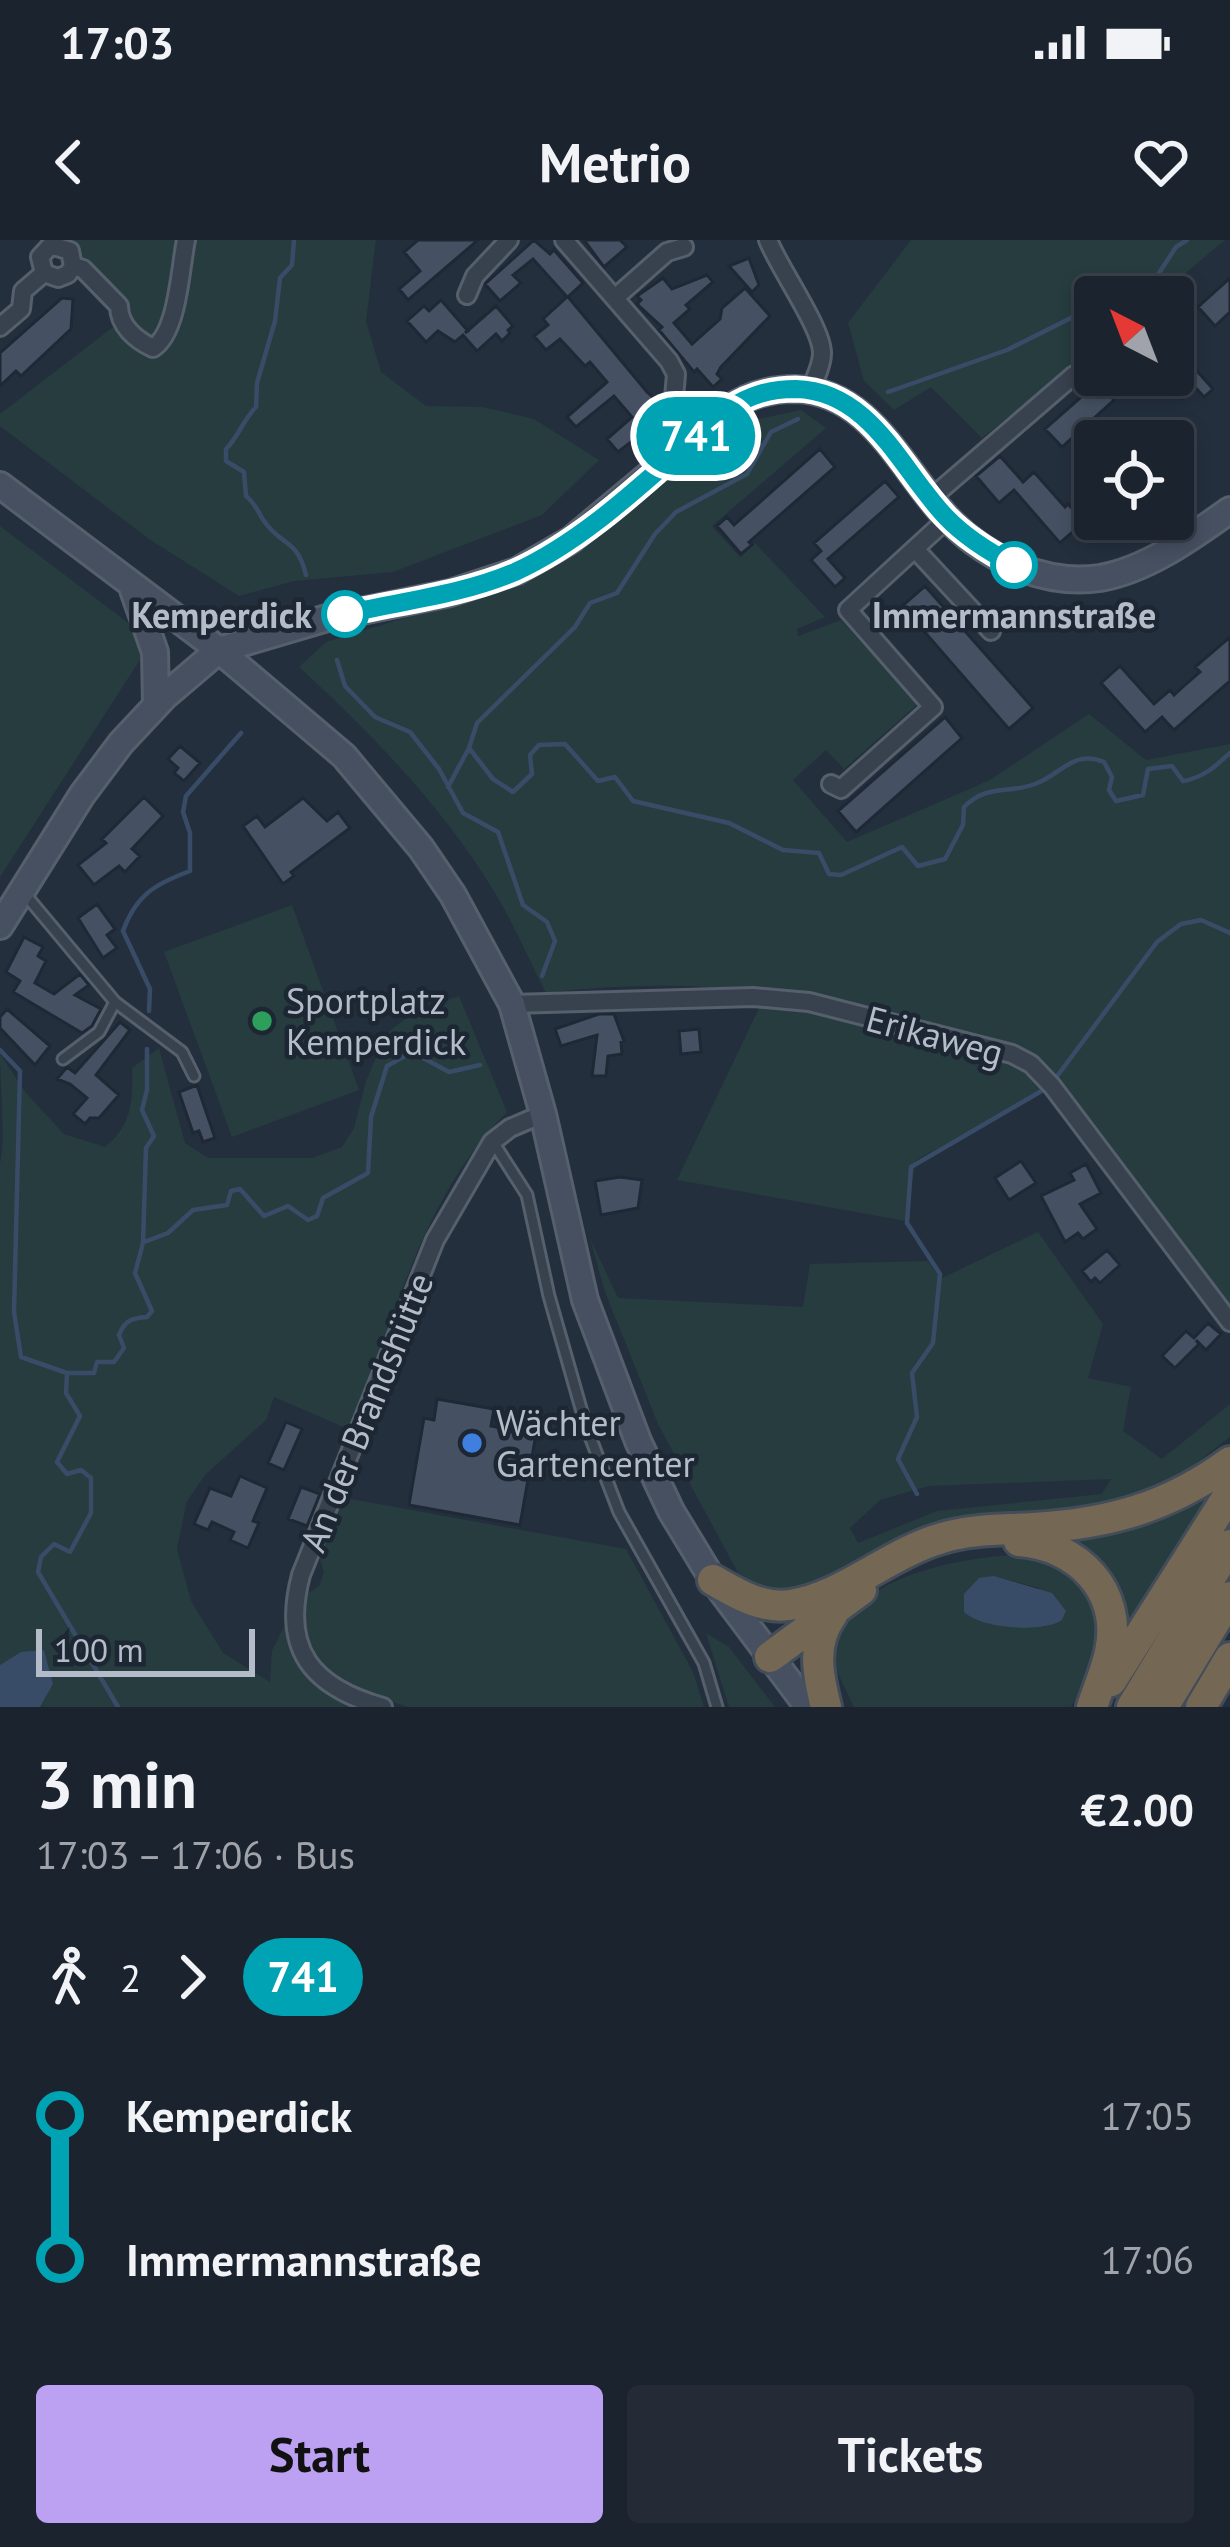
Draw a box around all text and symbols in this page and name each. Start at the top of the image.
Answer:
text: 17:03 [60,13,174,71]
text: Metrio [539,127,691,197]
icon: back [36,129,102,195]
icon: heart [1128,129,1194,195]
north arrow [1074,276,1194,396]
map controls [1074,276,1194,540]
line badge: 741 [627,397,765,475]
text: 741 [660,408,732,463]
button: locate [1074,420,1194,540]
marker: Immermannstraße [992,543,1036,587]
place label: Kemperdick [131,591,312,638]
place label: Immermannstraße [872,591,1156,638]
marker: Kemperdick [323,592,367,636]
place label: Sportplatz Kemperdick [286,977,466,1065]
street label: Erikaweg [862,994,1008,1076]
marker: Sportplatz Kemperdick [249,1008,275,1034]
street label: An der Brandshütte [289,1266,443,1558]
place label: Wächter Gartencenter [496,1399,695,1487]
marker: Wächter Gartencenter [459,1430,485,1456]
scale bar [36,1623,255,1676]
text: 100 m [54,1628,144,1671]
text: 3 min [36,1741,197,1826]
text: €2.00 [1081,1780,1194,1838]
text: 17:03 – 17:06 · Bus [36,1829,355,1880]
icon: walk [36,1944,102,2010]
icon: forward [159,1944,225,2010]
text: 741 [267,1949,339,2004]
text: 2 [120,1952,141,2003]
text: Kemperdick [126,2086,352,2144]
text: 17:05 [1100,2090,1194,2141]
text: Immermannstraße [126,2230,482,2288]
text: 17:06 [1100,2234,1194,2285]
button: Start [36,2385,603,2523]
button: Tickets [627,2385,1194,2523]

